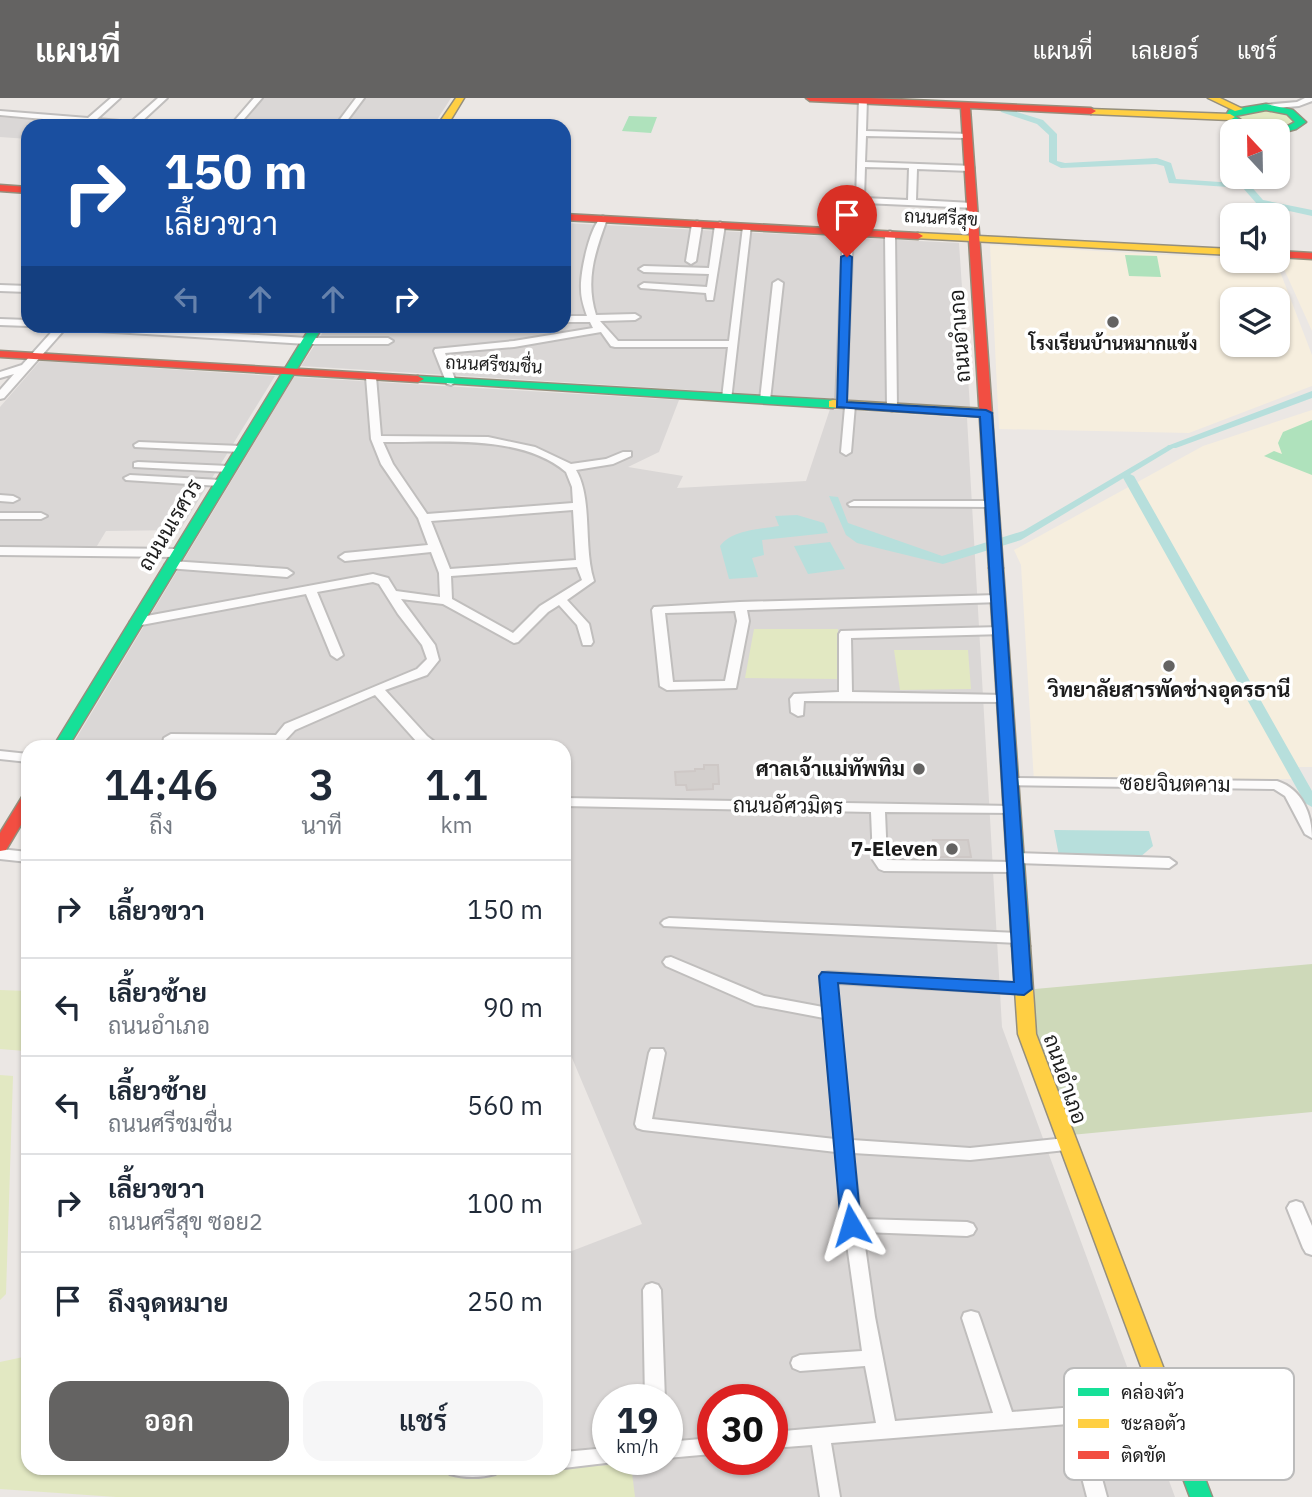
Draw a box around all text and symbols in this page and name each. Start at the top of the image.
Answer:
text: แผนที่ [35,28,121,71]
text: แผนที่ [1033,34,1093,66]
text: เลเยอร์ [1131,34,1199,66]
text: แชร์ [1237,34,1277,66]
north arrow [1220,119,1290,189]
map controls [1220,119,1290,357]
text: 150 m [164,139,308,202]
icon: right [49,147,140,238]
pin [817,185,877,257]
icon: arrive [828,196,866,234]
text: เลี้ยวขวา [164,202,278,244]
street label: ถนนศรีสุข [903,203,979,232]
button: sound [1220,203,1290,273]
icon: left [168,280,206,318]
icon: ahead [241,280,279,318]
icon: ahead [314,280,352,318]
icon: right [387,280,425,318]
button: layers [1220,287,1290,357]
street label: ถนนอำเภอ [942,289,976,384]
marker: โรงเรียนบ้านหมากแข้ง [1105,314,1121,330]
place label: โรงเรียนบ้านหมากแข้ง [1028,331,1197,355]
street label: ถนนศรีชมชื่น [445,346,543,379]
street label: ถนนนเรศวร [131,473,208,576]
marker: วิทยาลัยสารพัดช่างอุดรธานี [1161,658,1177,674]
place label: วิทยาลัยสารพัดช่างอุดรธานี [1047,675,1290,705]
place label: ศาลเจ้าแม่ทัพทิม [756,754,905,782]
text: 14:46 [104,757,218,812]
text: 3 [309,757,334,812]
text: 1.1 [425,757,488,812]
marker: ศาลเจ้าแม่ทัพทิม [911,761,927,777]
street label: ซอยจินตคาม [1119,768,1231,798]
street label: ถนนอัศวมิตร [733,790,843,820]
text: km [440,809,473,839]
text: ถึง [149,810,173,840]
text: นาที [301,810,342,840]
place label: 7-Eleven [851,834,938,862]
marker: 7-Eleven [944,841,960,857]
icon: right [49,890,87,928]
text: 150 m [467,892,543,926]
text: เลี้ยวขวา [108,893,205,927]
text: เลี้ยวซ้าย [108,975,207,1009]
icon: left [49,988,87,1026]
text: 90 m [483,990,543,1024]
text: ถนนอำเภอ [108,1010,210,1040]
street label: ถนนอำเภอ [1038,1030,1094,1127]
text: เลี้ยวซ้าย [108,1073,207,1107]
icon: left [49,1086,87,1124]
text: 560 m [467,1088,543,1122]
text: ถนนศรีชมชื่น [108,1108,232,1138]
text: เลี้ยวขวา [108,1171,205,1205]
icon: right [49,1184,87,1222]
text: 100 m [467,1186,543,1220]
position arrow [814,1188,888,1262]
text: ถนนศรีสุข ซอย2 [108,1206,263,1236]
icon: arrive [49,1282,87,1320]
text: 250 m [467,1284,543,1318]
text: ถึงจุดหมาย [108,1285,229,1319]
legend [1064,1368,1294,1480]
text: คล่องตัว [1121,1380,1185,1404]
button: ออก [49,1381,289,1461]
button: แชร์ [303,1381,543,1461]
speed limit sign: 30 [697,1384,788,1475]
text: 19 [616,1397,659,1443]
text: ชะลอตัว [1121,1411,1186,1435]
text: km/h [616,1435,659,1458]
text: ติดขัด [1121,1443,1166,1467]

